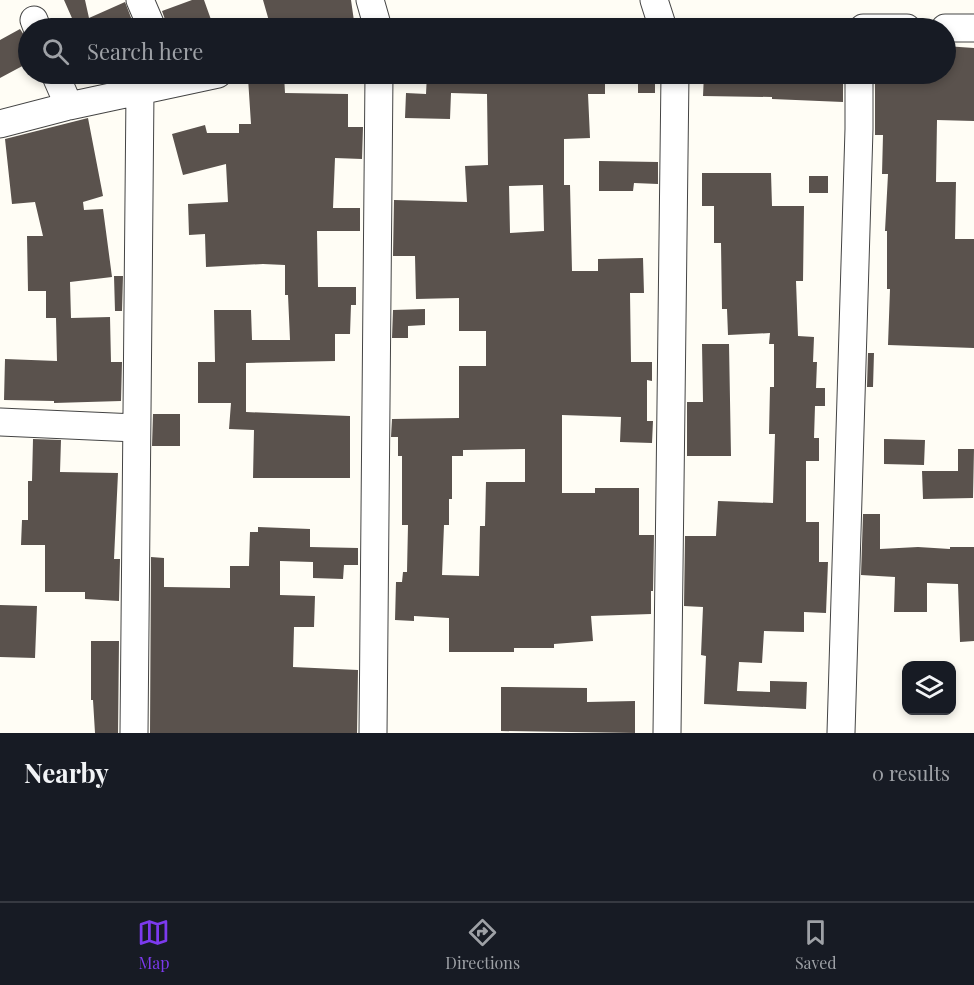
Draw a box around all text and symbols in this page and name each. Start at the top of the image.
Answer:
search box [18,18,956,84]
icon: search [39,35,72,68]
text: Search here [87,36,203,66]
map controls [902,661,956,715]
button: layers [902,661,956,715]
text: Nearby [24,755,109,790]
text: 0 results [872,759,950,786]
tab: Map [137,916,170,973]
tab: Directions [445,916,520,973]
tab: Saved [795,916,837,973]

